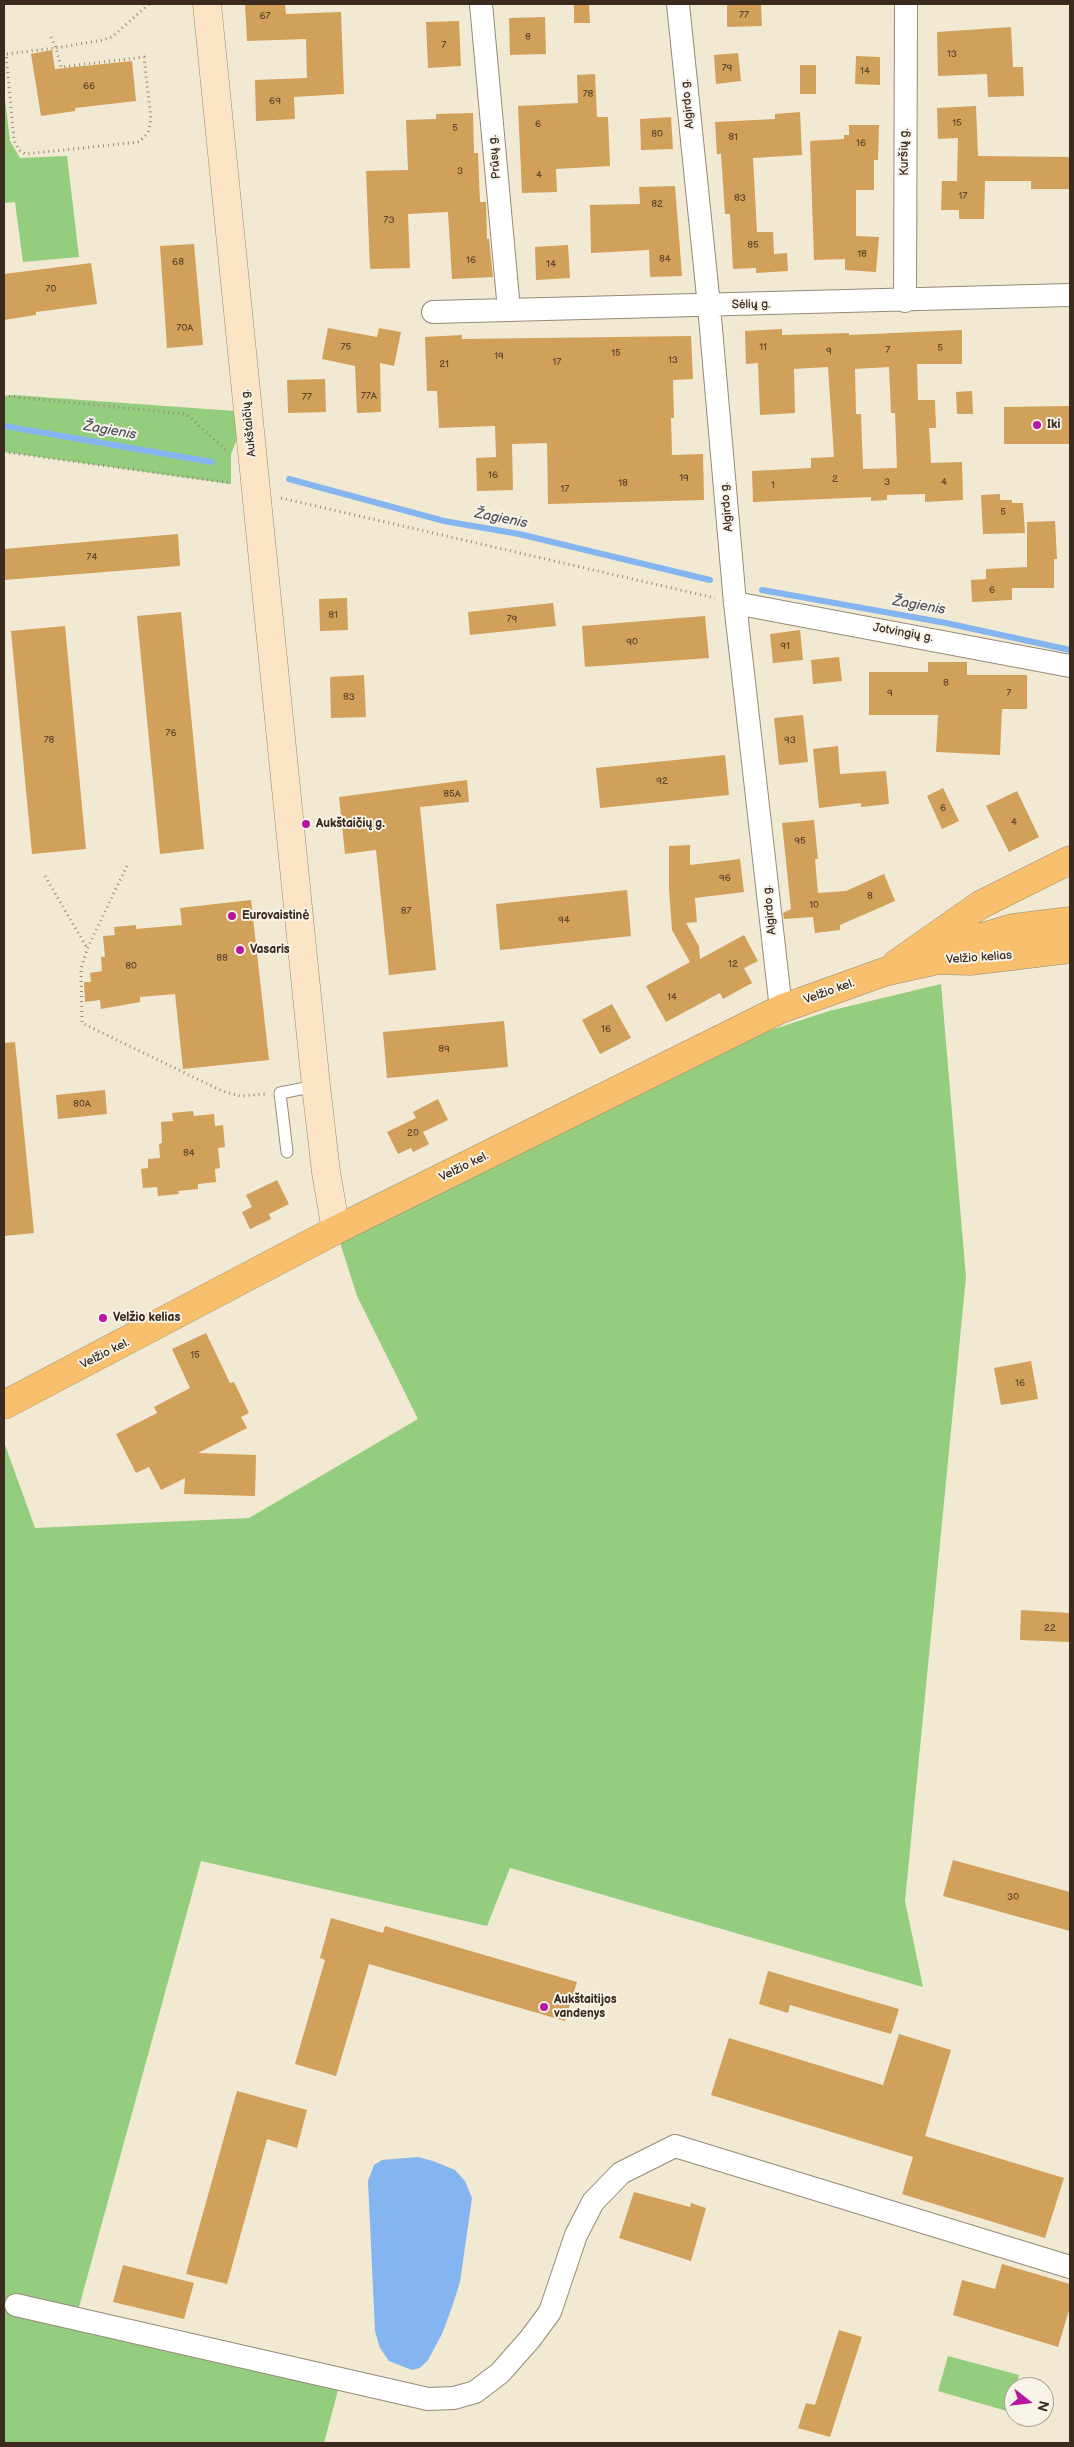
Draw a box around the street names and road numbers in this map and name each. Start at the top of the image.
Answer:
street label: Algirdo g. [678,78,698,130]
street label: Kuršių g. [898,128,912,176]
street label: Prūsų g. [486,134,504,180]
street label: Sėlių g. [732,297,770,313]
street label: Aukštaičių g. [238,388,260,458]
street label: Algirdo g. [718,481,736,533]
street label: Jotvingių g. [872,621,934,645]
street label: Algirdo g. [760,884,780,936]
street label: Velžio kelias [946,949,1012,967]
street label: Velžio kel. [802,976,856,1008]
street label: Velžio kel. [437,1149,491,1185]
street label: Velžio kel. [78,1336,132,1372]

